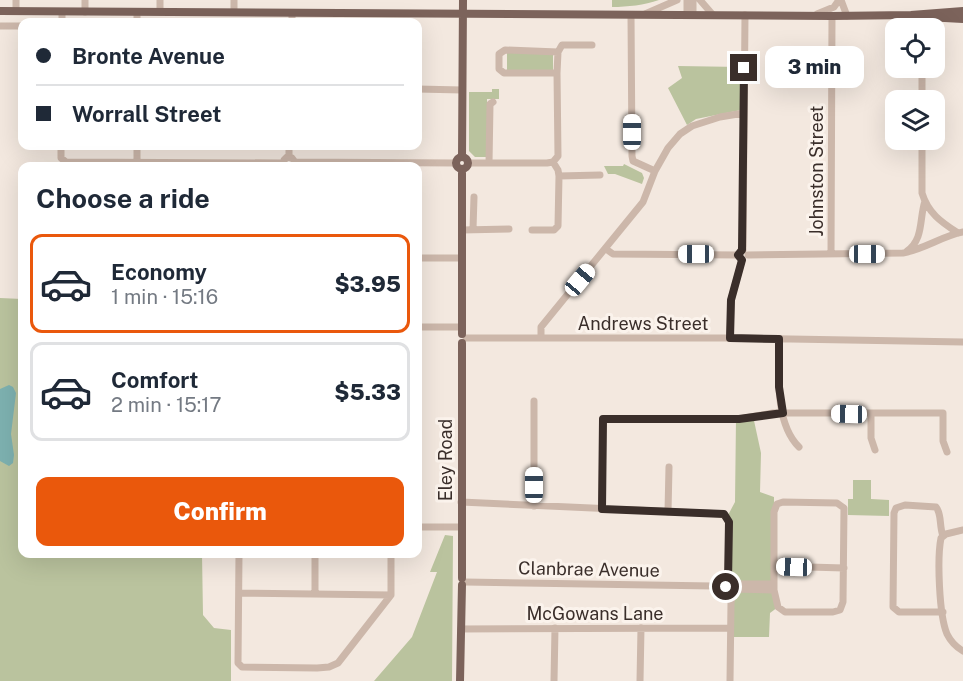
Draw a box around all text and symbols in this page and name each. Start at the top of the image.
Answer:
map controls [885,18,945,150]
button: locate [885,18,945,78]
text: Bronte Avenue [72,43,225,69]
callout: 3 min [765,47,864,89]
route end [730,54,757,81]
text: 3 min [788,55,841,79]
button: layers [885,90,945,150]
text: Worrall Street [72,101,221,127]
street label: Johnston Street [806,105,827,237]
car [623,114,641,150]
text: Choose a ride [36,182,210,214]
car [678,245,714,263]
car [849,245,885,263]
icon: car [39,257,93,311]
text: Economy [111,259,207,285]
car [562,260,598,300]
text: $3.95 [334,271,401,297]
text: 1 min · 15:16 [111,285,218,309]
street label: Andrews Street [578,313,708,334]
icon: car [39,365,93,419]
text: Comfort [111,367,198,393]
text: $5.33 [334,379,401,405]
text: 2 min · 15:17 [111,393,222,417]
car [831,405,867,423]
street label: Eley Road [435,419,456,501]
car [525,467,543,503]
button: Confirm [36,477,404,546]
street label: Clanbrae Avenue [518,557,660,581]
car [776,557,812,577]
route start [712,573,739,600]
street label: McGowans Lane [527,603,663,624]

